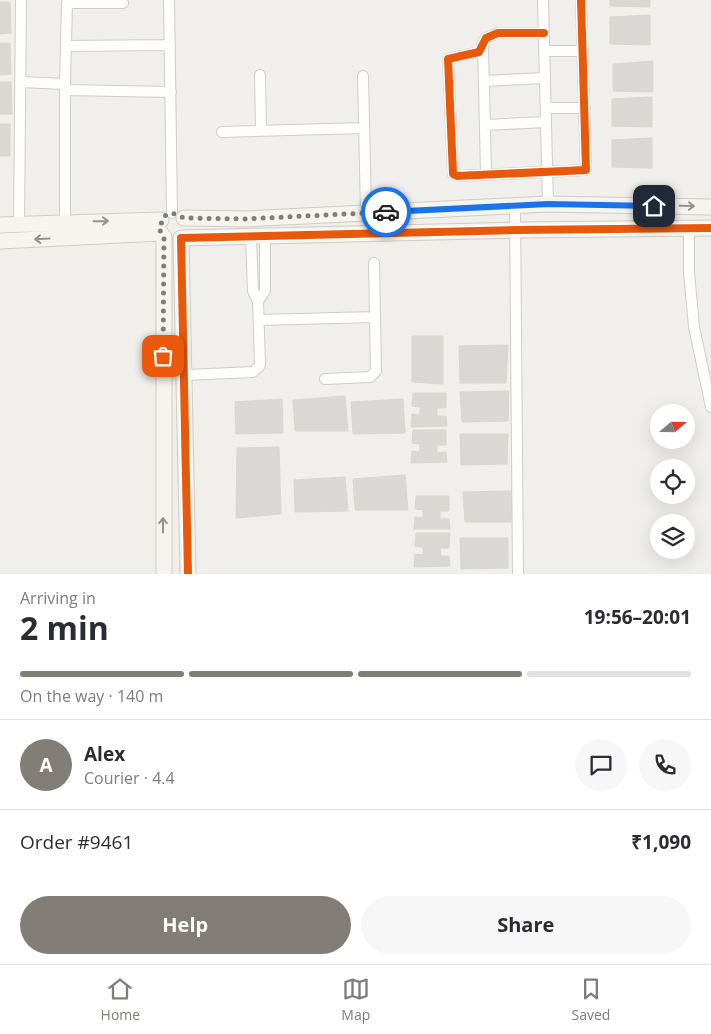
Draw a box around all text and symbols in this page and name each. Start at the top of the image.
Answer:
pin [633,185,675,227]
courier [361,187,411,237]
icon: home [640,192,668,220]
icon: car [372,198,400,226]
one-way arrow [679,202,695,211]
one-way arrow [93,217,109,226]
one-way arrow [35,234,51,244]
pin [142,335,184,377]
icon: bag [149,342,177,370]
north arrow [650,404,695,449]
map controls [650,404,695,559]
button: locate [650,459,695,504]
button: layers [650,514,695,559]
one-way arrow [159,518,168,534]
text: Arriving in [20,587,96,609]
text: 19:56–20:01 [584,604,691,630]
text: 2 min [20,606,109,649]
text: On the way · 140 m [20,685,163,707]
button: chat [575,739,627,791]
button: phone [639,739,691,791]
text: Alex [84,741,125,767]
text: A [39,752,53,778]
text: Courier · 4.4 [84,767,175,789]
text: Order #9461 [20,829,133,855]
text: ₹1,090 [631,829,691,855]
button: Help [20,896,351,954]
button: Share [361,896,691,954]
tab: Home [101,975,140,1024]
tab: Map [341,975,370,1024]
tab: Saved [571,975,610,1024]

